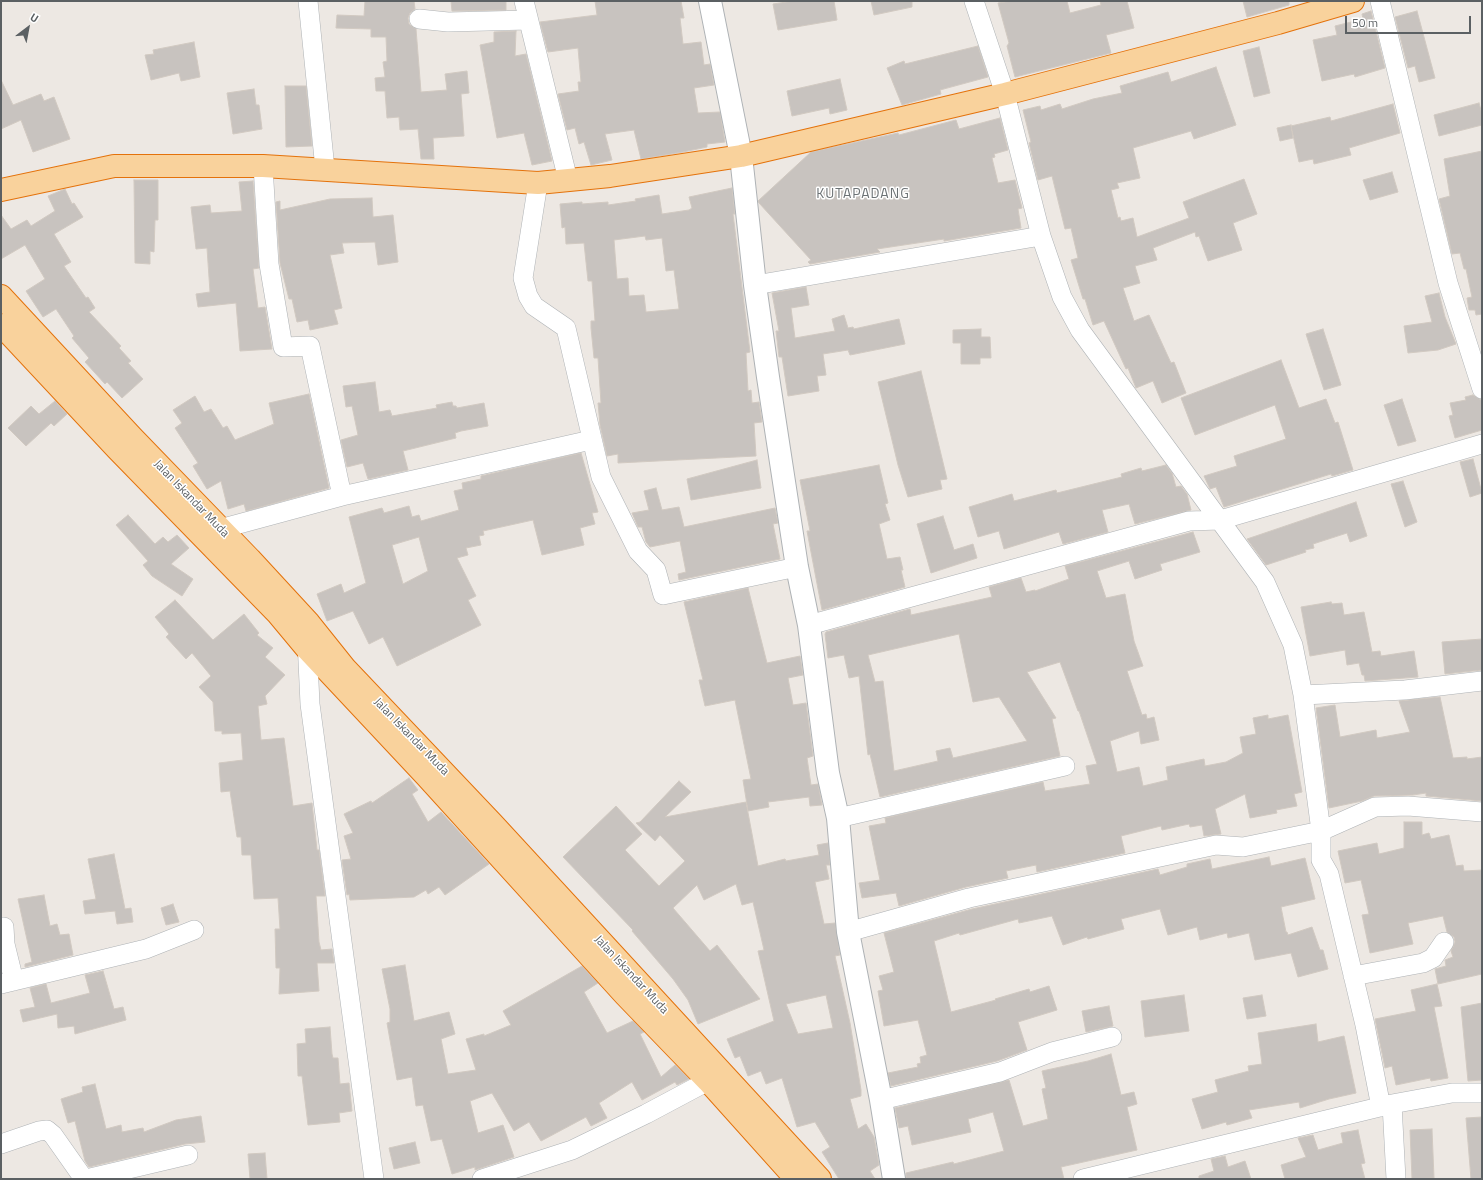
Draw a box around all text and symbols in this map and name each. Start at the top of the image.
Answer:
north arrow [8,8,48,48]
scale bar [1347,8,1473,34]
text: U [27,9,42,27]
text: 50 m [1352,13,1378,32]
district label: KUTAPADANG [816,187,910,203]
street label: Jalan Iskandar Muda [150,457,232,541]
street label: Jalan Iskandar Muda [370,695,452,779]
street label: Jalan Iskandar Muda [591,933,671,1017]

